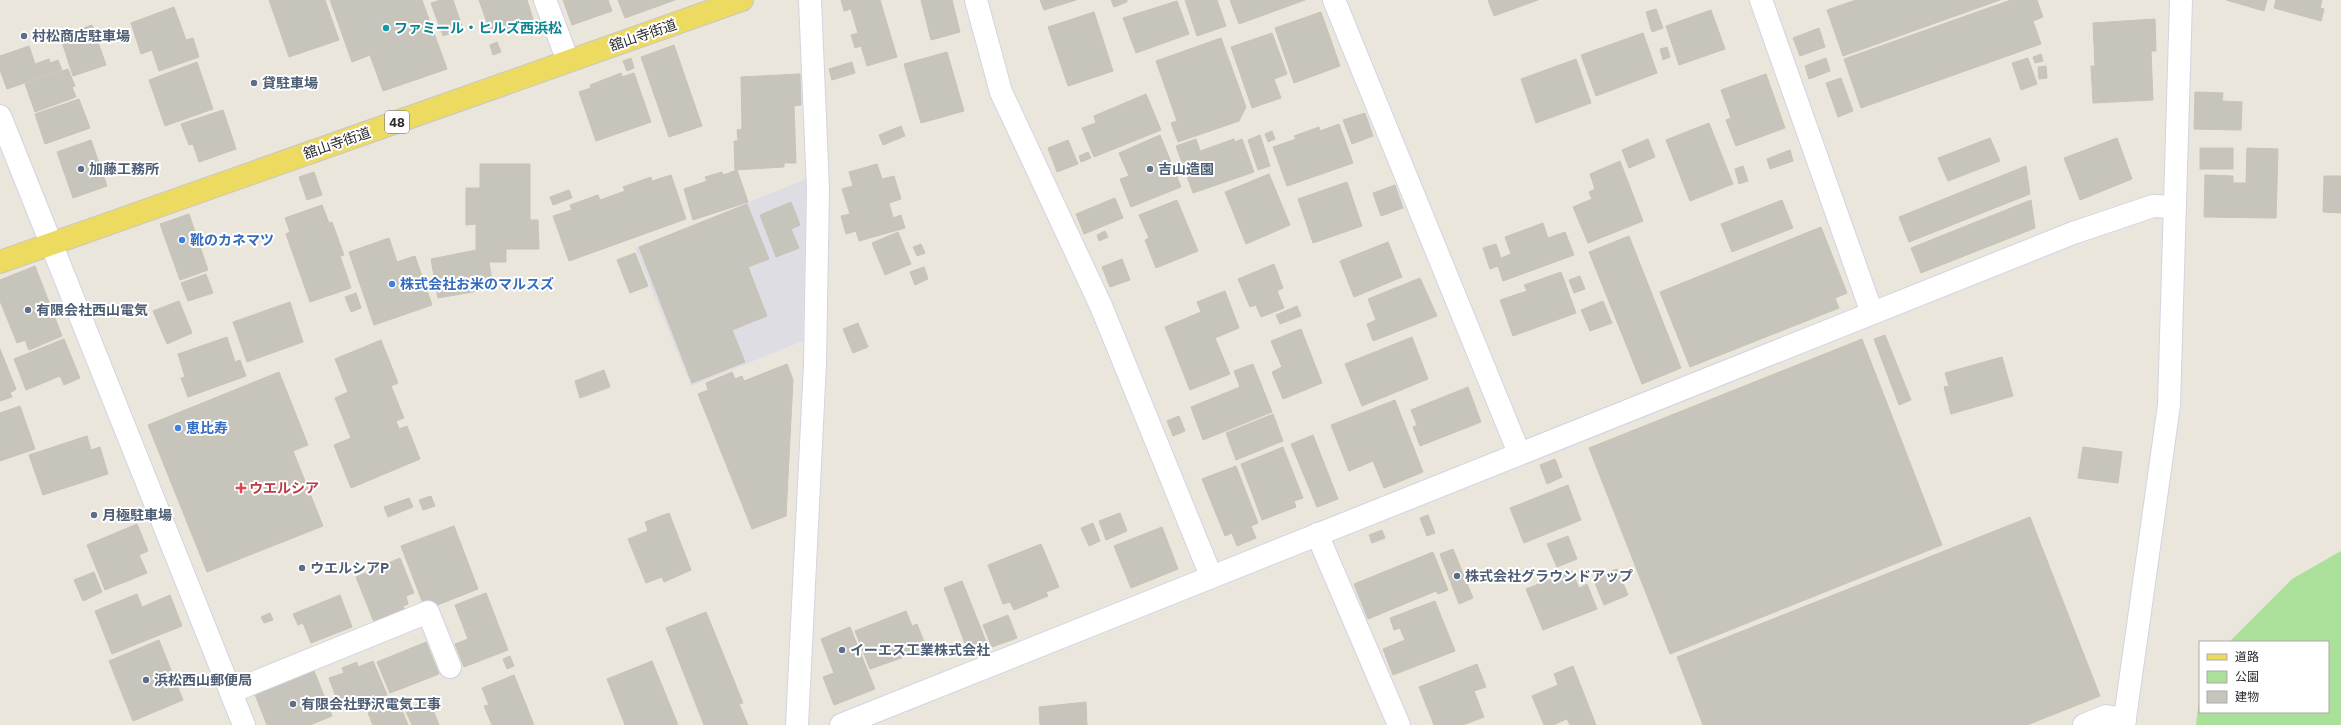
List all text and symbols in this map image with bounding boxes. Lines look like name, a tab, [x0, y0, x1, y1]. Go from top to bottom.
street label: 舘山寺街道	[607, 15, 679, 55]
place label: ファミール・ヒルズ西浜松	[394, 19, 562, 37]
marker: ファミール・ヒルズ西浜松	[381, 23, 391, 33]
place label: 村松商店駐車場	[32, 27, 130, 45]
marker: 村松商店駐車場	[19, 31, 29, 41]
place label: 貸駐車場	[262, 74, 318, 92]
marker: 貸駐車場	[249, 78, 259, 88]
road number: 48	[385, 111, 409, 133]
street label: 舘山寺街道	[301, 123, 373, 163]
place label: 加藤工務所	[89, 160, 159, 178]
place label: 吉山造園	[1158, 160, 1214, 178]
marker: 加藤工務所	[76, 164, 86, 174]
marker: 吉山造園	[1145, 164, 1155, 174]
place label: 靴のカネマツ	[190, 231, 274, 249]
marker: 靴のカネマツ	[177, 235, 187, 245]
place label: 株式会社お米のマルスズ	[400, 275, 554, 293]
marker: 株式会社お米のマルスズ	[387, 279, 397, 289]
place label: 有限会社西山電気	[36, 301, 148, 319]
marker: 有限会社西山電気	[23, 305, 33, 315]
place label: 恵比寿	[186, 419, 228, 437]
marker: 恵比寿	[173, 423, 183, 433]
place label: ウエルシア	[249, 479, 319, 497]
marker: ウエルシア	[236, 483, 246, 493]
place label: 月極駐車場	[102, 506, 172, 524]
marker: 月極駐車場	[89, 510, 99, 520]
place label: ウエルシアP	[310, 559, 389, 577]
marker: ウエルシアP	[297, 563, 307, 573]
place label: 株式会社グラウンドアップ	[1465, 567, 1633, 585]
marker: 株式会社グラウンドアップ	[1452, 571, 1462, 581]
place label: イーエス工業株式会社	[850, 641, 990, 659]
legend	[2199, 641, 2329, 713]
marker: イーエス工業株式会社	[837, 645, 847, 655]
text: 道路	[2235, 649, 2259, 664]
text: 公園	[2235, 669, 2259, 684]
place label: 浜松西山郵便局	[154, 671, 252, 689]
marker: 浜松西山郵便局	[141, 675, 151, 685]
text: 建物	[2235, 689, 2259, 704]
place label: 有限会社野沢電気工事	[301, 695, 441, 713]
marker: 有限会社野沢電気工事	[288, 699, 298, 709]

